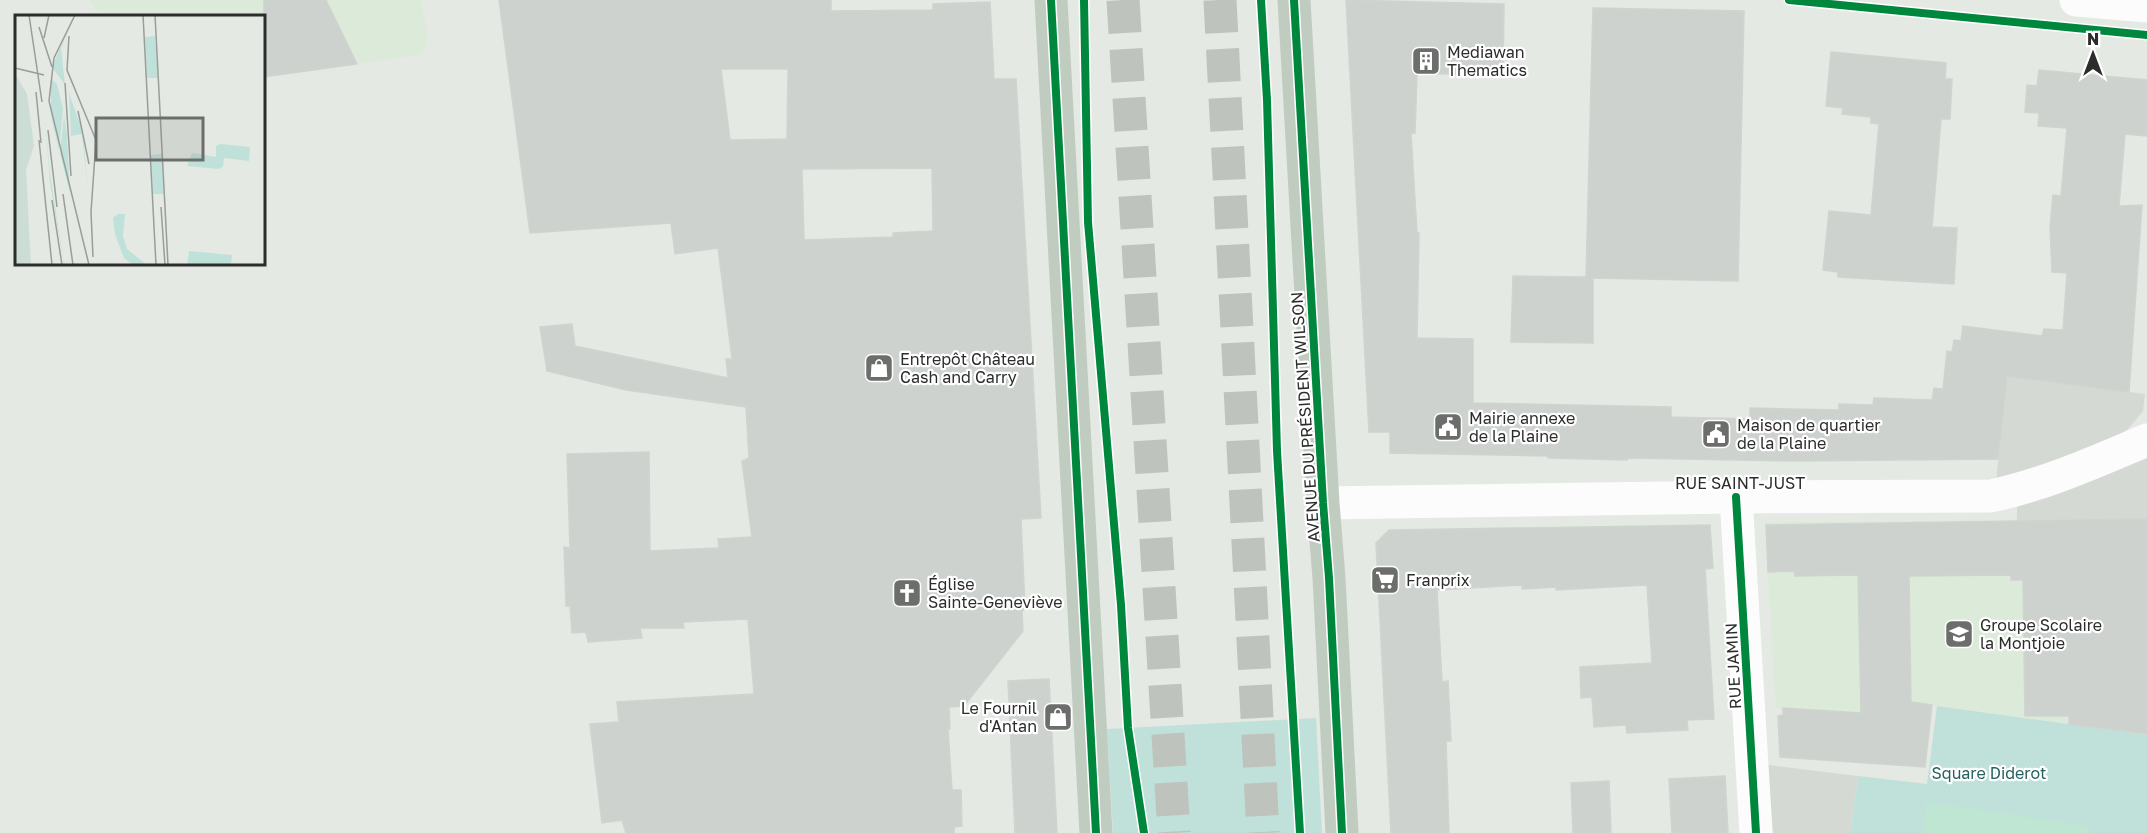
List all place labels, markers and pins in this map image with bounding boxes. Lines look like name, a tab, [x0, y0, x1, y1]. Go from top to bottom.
place label: Mediawan Thematics	[1447, 42, 1527, 80]
building icon: Mediawan Thematics	[1410, 45, 1442, 77]
place label: Entrepôt Château Cash and Carry	[900, 349, 1035, 387]
shop icon: Entrepôt Château Cash and Carry	[863, 352, 895, 384]
place label: Mairie annexe de la Plaine	[1469, 408, 1575, 446]
public building icon: Mairie annexe de la Plaine	[1432, 411, 1464, 443]
place label: Maison de quartier de la Plaine	[1737, 415, 1880, 453]
public building icon: Maison de quartier de la Plaine	[1700, 418, 1732, 450]
supermarket icon: Franprix	[1369, 564, 1401, 596]
place label: Franprix	[1406, 570, 1470, 590]
place label: Église Sainte-Geneviève	[928, 574, 1063, 612]
church icon: Église Sainte-Geneviève	[891, 577, 923, 609]
place label: Groupe Scolaire la Montjoie	[1980, 615, 2102, 653]
school or university icon: Groupe Scolaire la Montjoie	[1943, 618, 1975, 650]
place label: Le Fournil d'Antan	[961, 698, 1037, 736]
shop icon: Le Fournil d'Antan	[1042, 701, 1074, 733]

